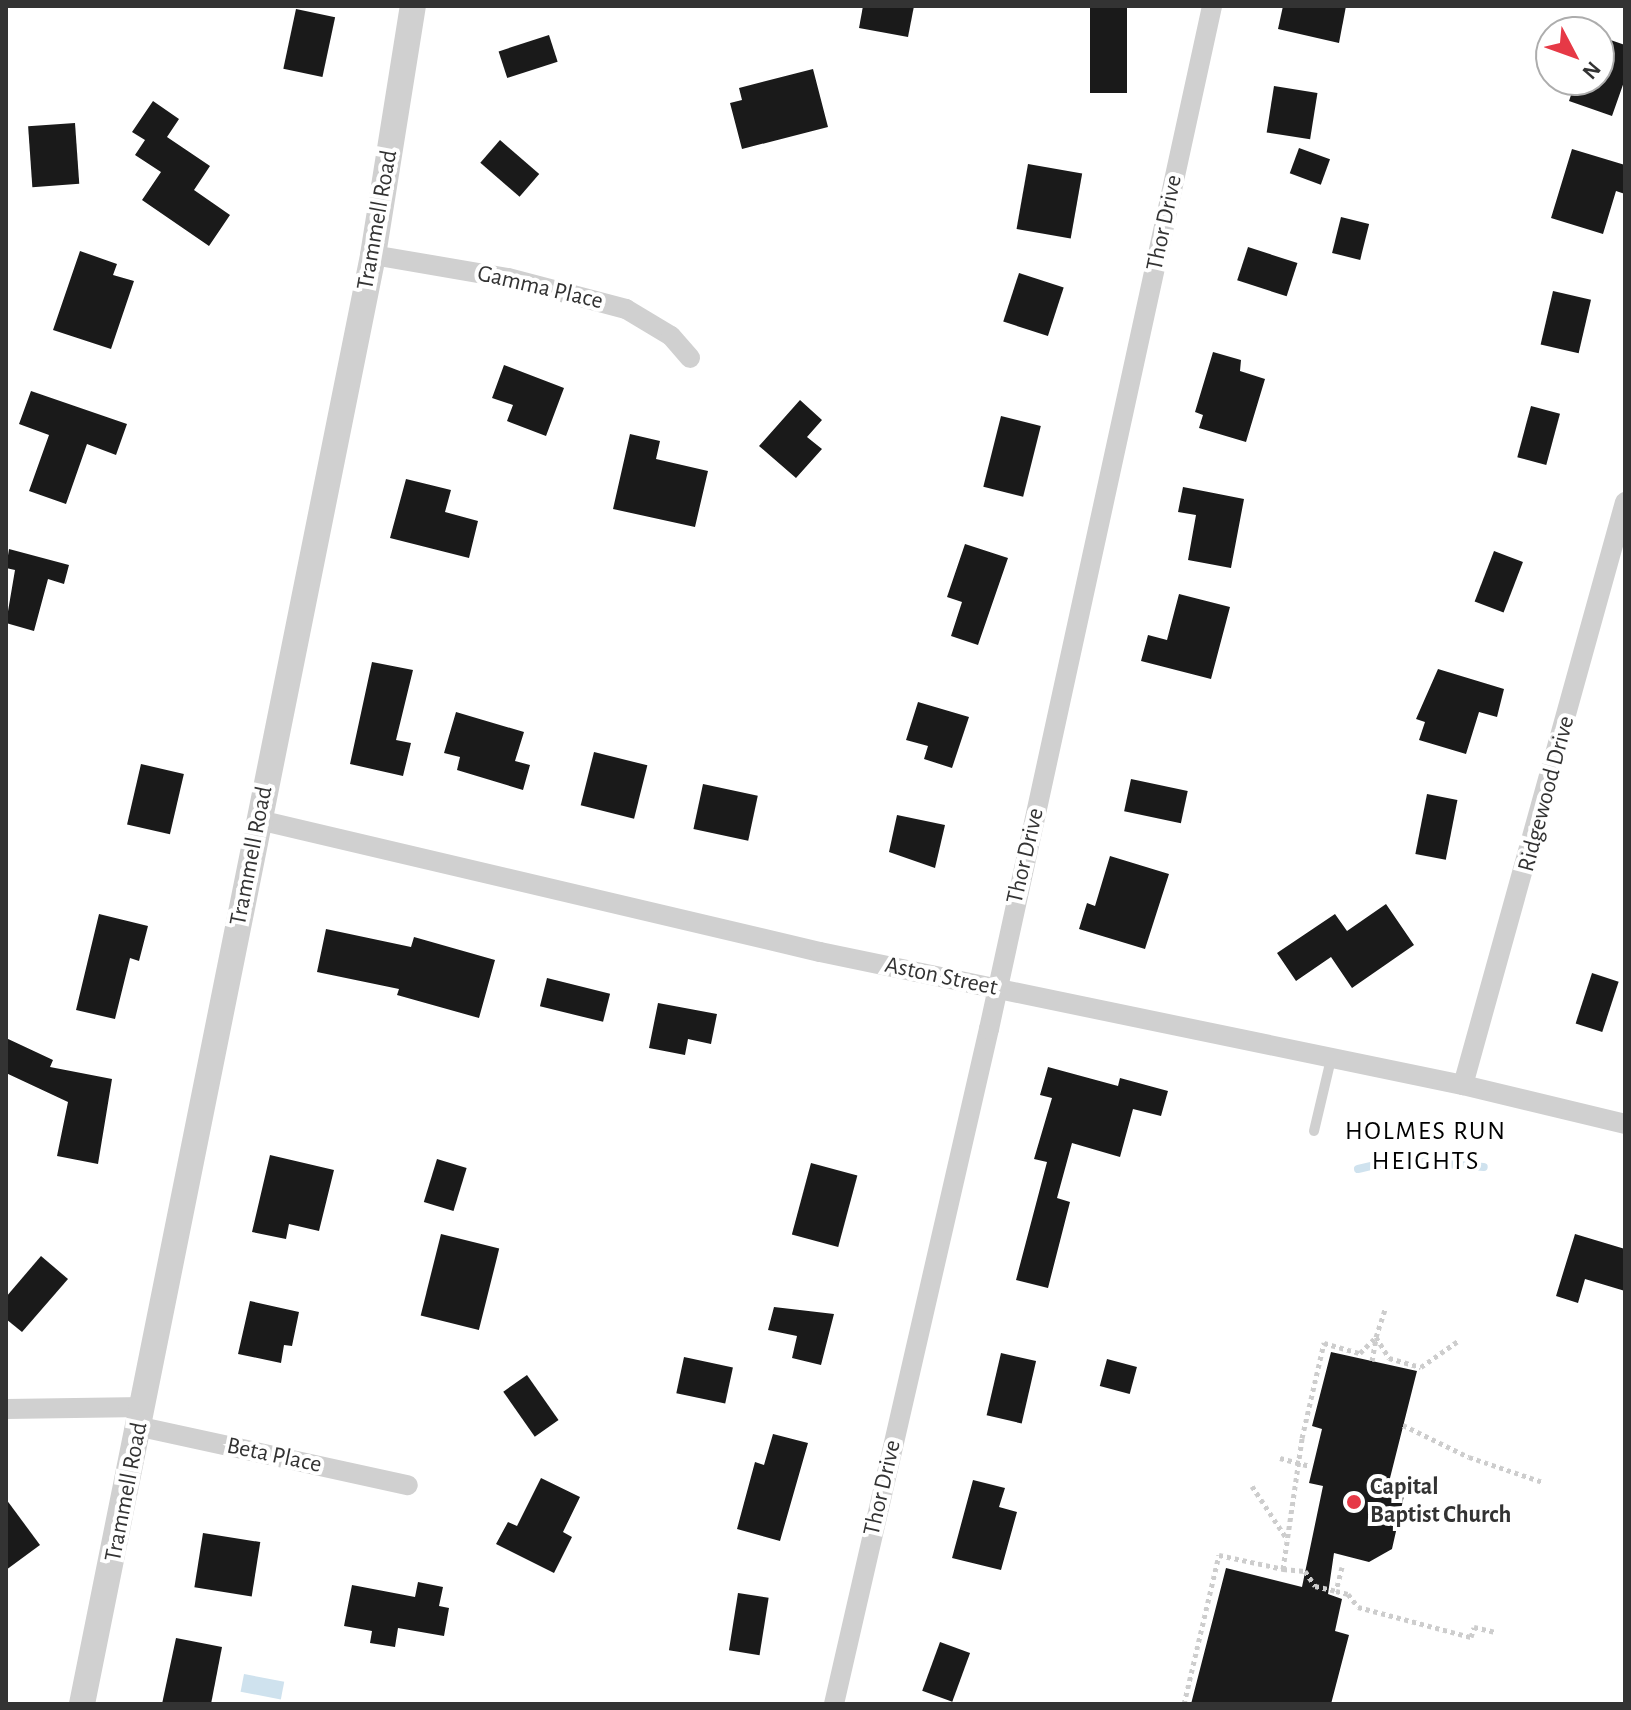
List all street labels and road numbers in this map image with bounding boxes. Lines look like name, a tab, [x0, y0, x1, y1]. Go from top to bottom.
street label: Trammell Road	[352, 148, 404, 292]
street label: Thor Drive	[1141, 172, 1189, 274]
street label: Gamma Place	[474, 260, 606, 316]
street label: Ridgewood Drive	[1512, 713, 1582, 875]
street label: Trammell Road	[224, 784, 280, 928]
street label: Thor Drive	[1001, 805, 1051, 907]
street label: Aston Street	[882, 951, 1000, 1003]
street label: Trammell Road	[99, 1420, 155, 1564]
street label: Beta Place	[224, 1432, 324, 1480]
street label: Thor Drive	[858, 1437, 908, 1539]

